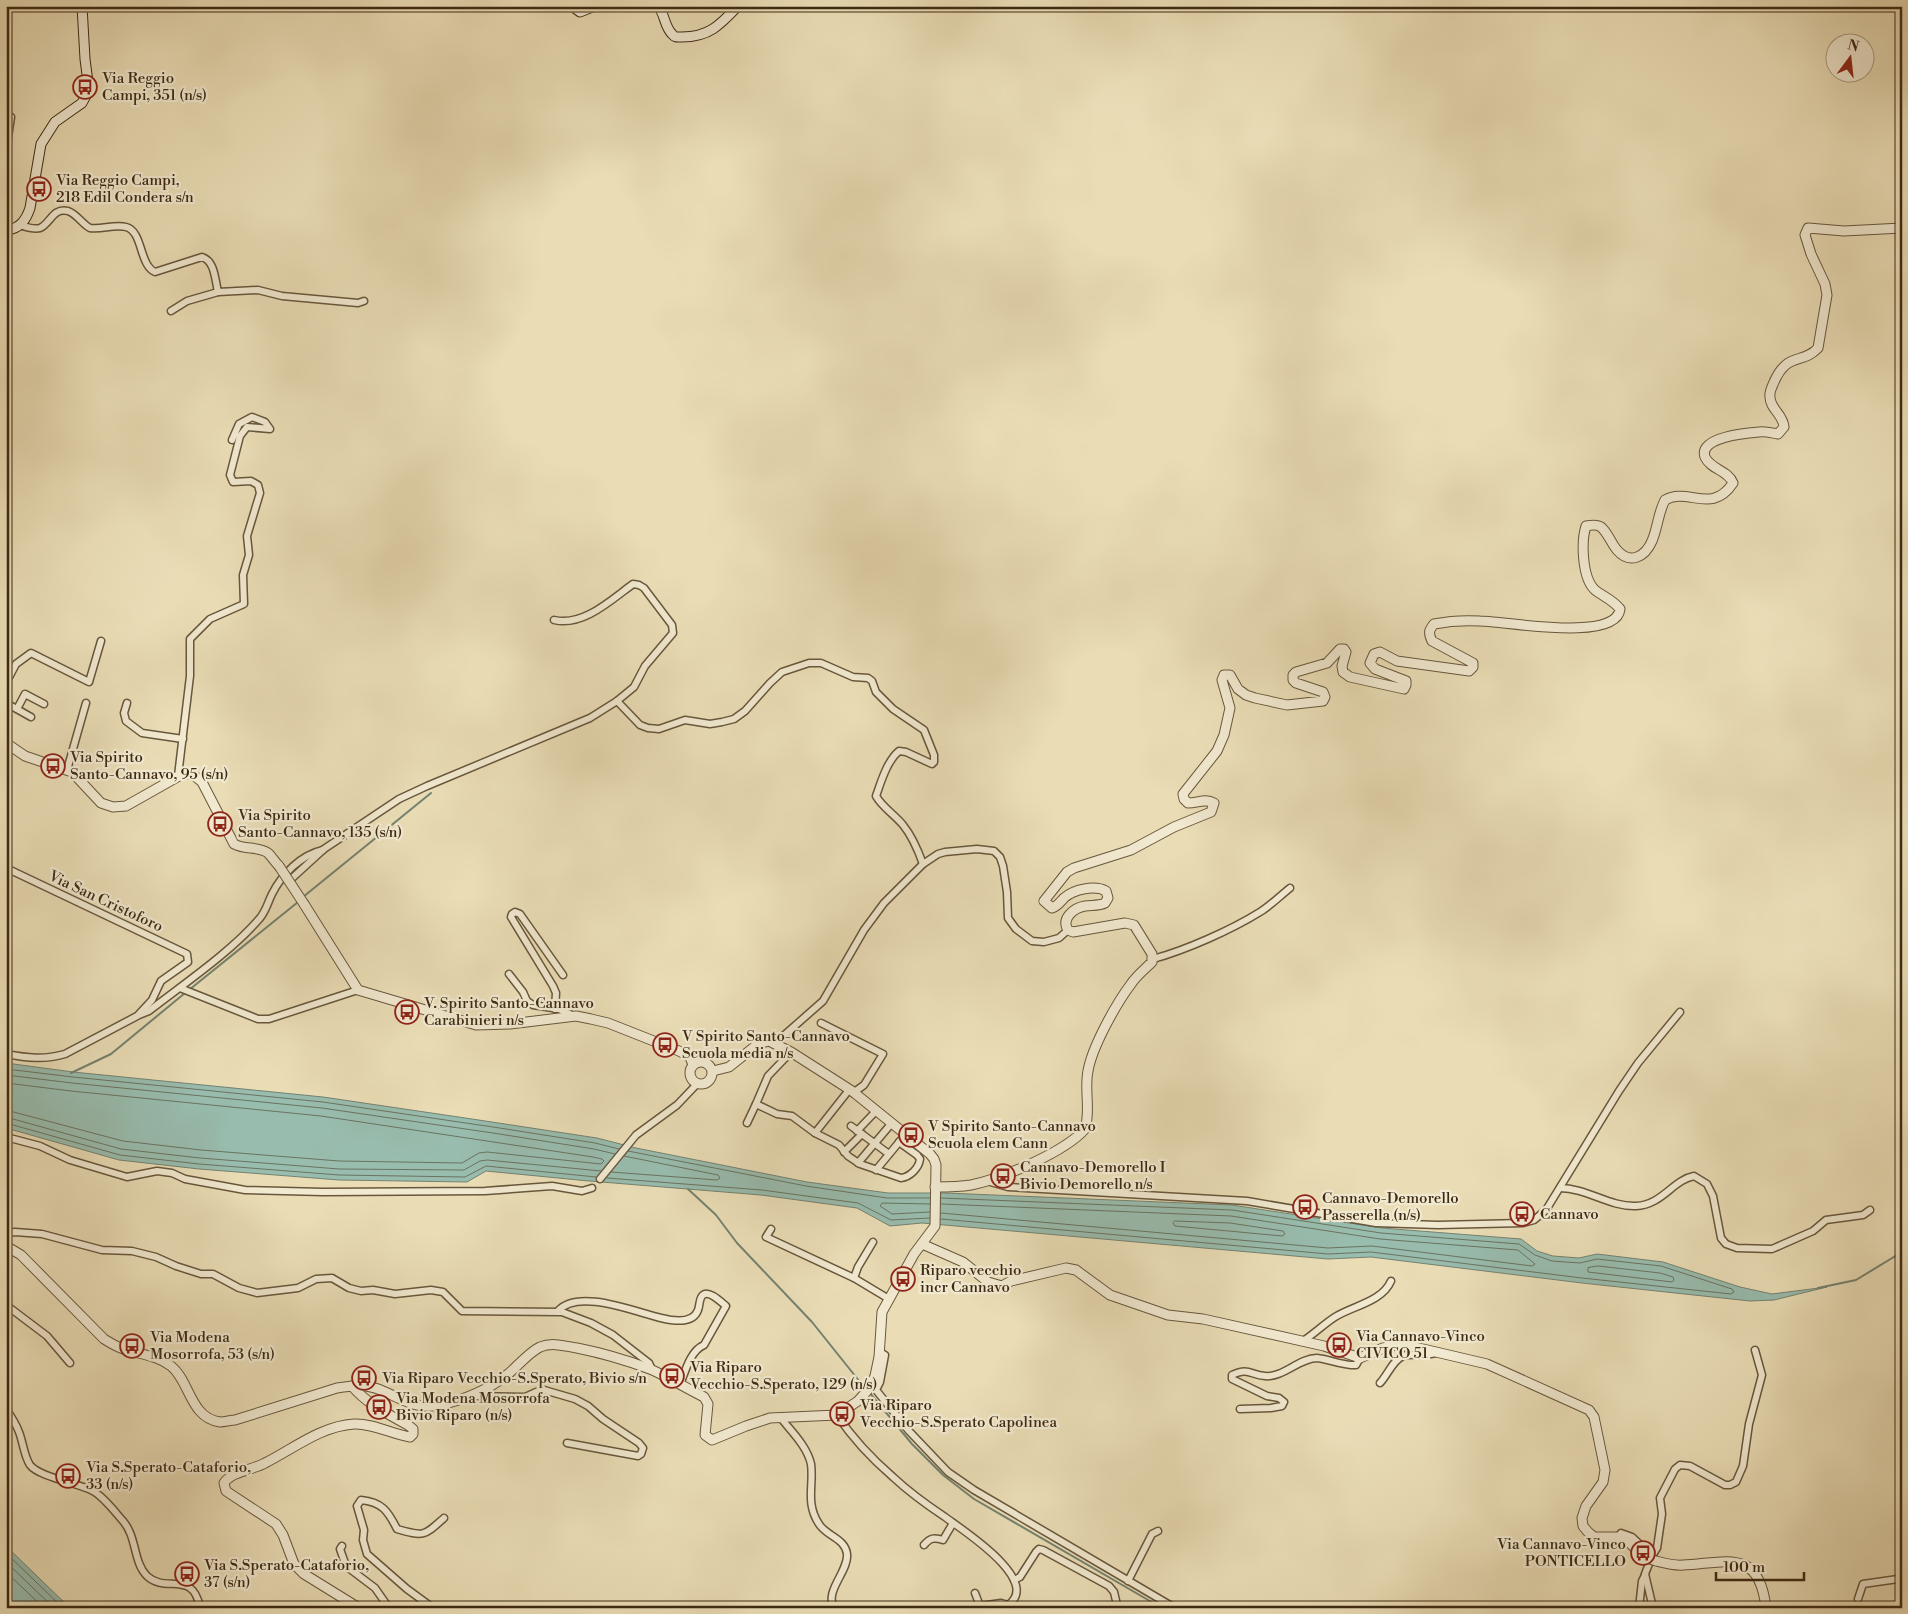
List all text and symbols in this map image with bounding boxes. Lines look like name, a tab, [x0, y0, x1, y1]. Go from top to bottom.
north arrow	[1826, 32, 1876, 82]
text: N	[1845, 36, 1861, 57]
place label: Via Reggio Campi, 351 (n/s)	[101, 69, 207, 105]
bus stop icon: Via Reggio Campi, 351 (n/s)	[72, 74, 98, 100]
place label: Via Reggio Campi, 218 Edil Condera s/n	[55, 171, 194, 207]
bus stop icon: Via Reggio Campi, 218 Edil Condera s/n	[26, 176, 52, 202]
place label: Via Spirito Santo-Cannavo, 95 (s/n)	[69, 748, 228, 784]
bus stop icon: Via Spirito Santo-Cannavo, 95 (s/n)	[40, 753, 66, 779]
place label: Via Spirito Santo-Cannavo, 135 (s/n)	[237, 806, 402, 842]
bus stop icon: Via Spirito Santo-Cannavo, 135 (s/n)	[207, 811, 233, 837]
street label: Via San Cristoforo	[45, 866, 166, 936]
place label: V. Spirito Santo-Cannavo Carabinieri n/s	[423, 994, 594, 1030]
bus stop icon: V. Spirito Santo-Cannavo Carabinieri n/s	[394, 999, 420, 1025]
place label: V Spirito Santo-Cannavo Scuola media n/s	[681, 1027, 850, 1063]
bus stop icon: V Spirito Santo-Cannavo Scuola media n/s	[652, 1032, 678, 1058]
place label: V Spirito Santo-Cannavo Scuola elem Cann	[927, 1117, 1096, 1153]
bus stop icon: V Spirito Santo-Cannavo Scuola elem Cann	[898, 1122, 924, 1148]
place label: Cannavo-Demorello I Bivio Demorello n/s	[1019, 1158, 1166, 1194]
bus stop icon: Cannavo-Demorello I Bivio Demorello n/s	[990, 1163, 1016, 1189]
place label: Cannavo-Demorello Passerella (n/s)	[1322, 1189, 1459, 1225]
bus stop icon: Cannavo-Demorello Passerella (n/s)	[1292, 1194, 1318, 1220]
bus stop icon: Cannavo	[1509, 1201, 1535, 1227]
place label: Cannavo	[1540, 1205, 1599, 1224]
place label: Riparo vecchio incr Cannavo	[920, 1261, 1022, 1297]
bus stop icon: Riparo vecchio incr Cannavo	[890, 1266, 916, 1292]
place label: Via Cannavo-Vinco CIVICO 51	[1355, 1327, 1485, 1363]
place label: Via Modena Mosorrofa, 53 (s/n)	[149, 1328, 275, 1364]
bus stop icon: Via Cannavo-Vinco CIVICO 51	[1326, 1332, 1352, 1358]
bus stop icon: Via Modena Mosorrofa, 53 (s/n)	[119, 1333, 145, 1359]
place label: Via Riparo Vecchio-S.Sperato, 129 (n/s)	[689, 1358, 877, 1394]
bus stop icon: Via Riparo Vecchio-S.Sperato, 129 (n/s)	[659, 1363, 685, 1389]
bus stop icon: Via Riparo Vecchio-S.Sperato, Bivio s/n	[351, 1365, 377, 1391]
place label: Via Riparo Vecchio-S.Sperato, Bivio s/n	[381, 1369, 647, 1388]
place label: Via Modena Mosorrofa Bivio Riparo (n/s)	[395, 1389, 550, 1425]
bus stop icon: Via Modena Mosorrofa Bivio Riparo (n/s)	[366, 1394, 392, 1420]
place label: Via Riparo Vecchio-S.Sperato Capolinea	[859, 1396, 1057, 1432]
bus stop icon: Via Riparo Vecchio-S.Sperato Capolinea	[829, 1401, 855, 1427]
place label: Via S.Sperato-Cataforio, 33 (n/s)	[85, 1458, 251, 1494]
bus stop icon: Via S.Sperato-Cataforio, 33 (n/s)	[55, 1463, 81, 1489]
place label: Via Cannavo-Vinco PONTICELLO	[1496, 1535, 1626, 1571]
bus stop icon: Via Cannavo-Vinco PONTICELLO	[1630, 1540, 1656, 1566]
scale bar	[1716, 1549, 1803, 1581]
place label: Via S.Sperato-Cataforio, 37 (s/n)	[203, 1556, 369, 1592]
text: 100 m	[1723, 1558, 1765, 1577]
bus stop icon: Via S.Sperato-Cataforio, 37 (s/n)	[174, 1561, 200, 1587]

